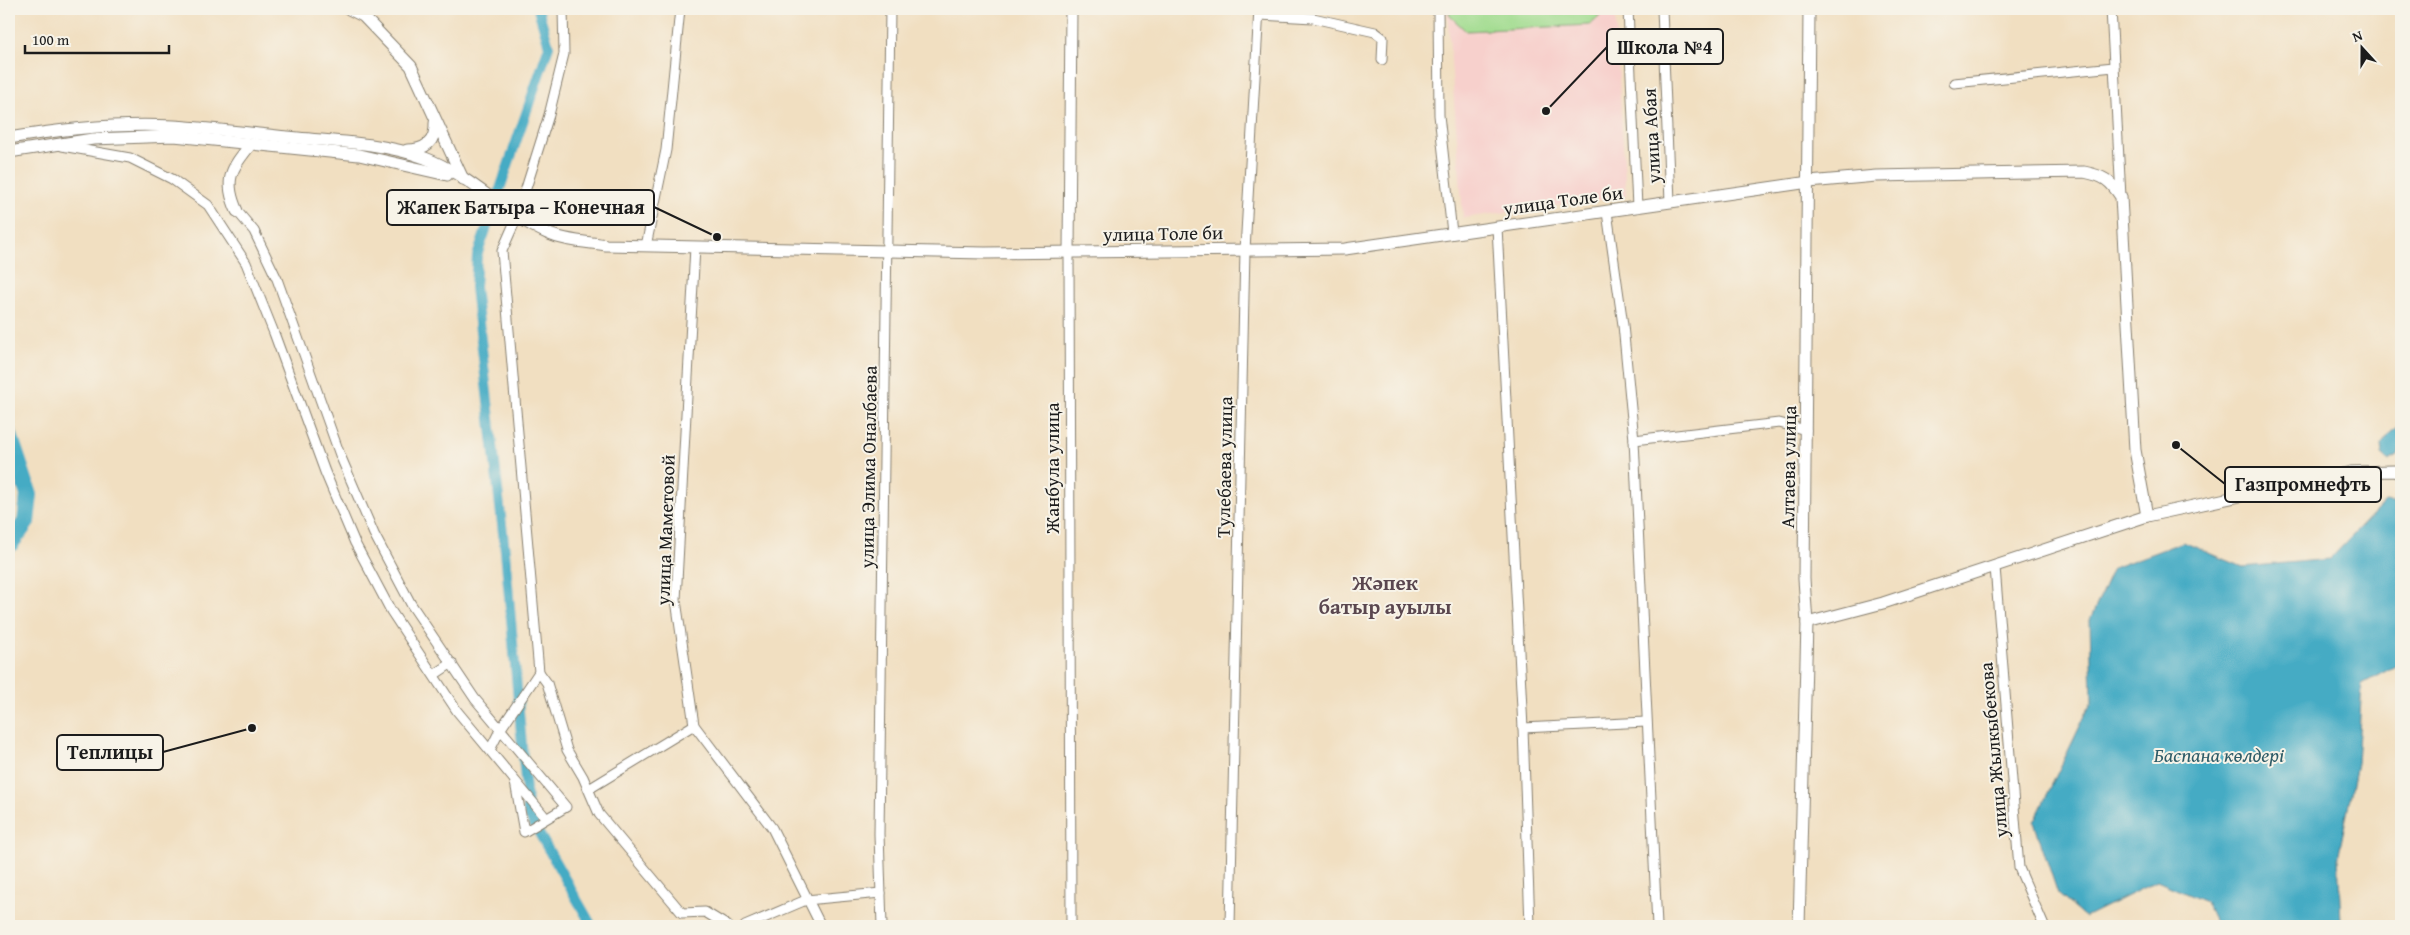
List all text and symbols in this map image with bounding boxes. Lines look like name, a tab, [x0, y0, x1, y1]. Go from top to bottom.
scale bar	[25, 22, 169, 54]
north arrow	[2338, 22, 2388, 72]
text: N	[2349, 25, 2366, 47]
text: 100 m	[32, 29, 70, 50]
callout: Школа №4	[1607, 29, 1723, 64]
text: Школа №4	[1617, 32, 1713, 61]
street label: улица Абая	[1635, 87, 1668, 185]
street label: улица Толе би	[1500, 178, 1625, 222]
callout: Жапек Батыра – Конечная	[387, 190, 654, 225]
text: Жапек Батыра – Конечная	[396, 192, 645, 221]
street label: улица Толе би	[1102, 218, 1223, 248]
street label: улица Элима Оналбаева	[852, 365, 884, 570]
street label: Тулебаева улица	[1209, 396, 1239, 538]
street label: Жанбула улица	[1038, 402, 1066, 535]
street label: Алтаева улица	[1773, 405, 1803, 529]
street label: улица Маметовой	[648, 454, 682, 607]
callout: Газпромнефть	[2225, 467, 2381, 502]
text: Газпромнефть	[2235, 469, 2371, 498]
district label: Жәпек батыр ауылы	[1319, 567, 1451, 622]
street label: улица Жылкыбекова	[1971, 661, 2015, 840]
callout: Теплицы	[57, 735, 163, 770]
text: Теплицы	[67, 737, 153, 766]
water label: Баспана көлдері	[2154, 740, 2284, 769]

